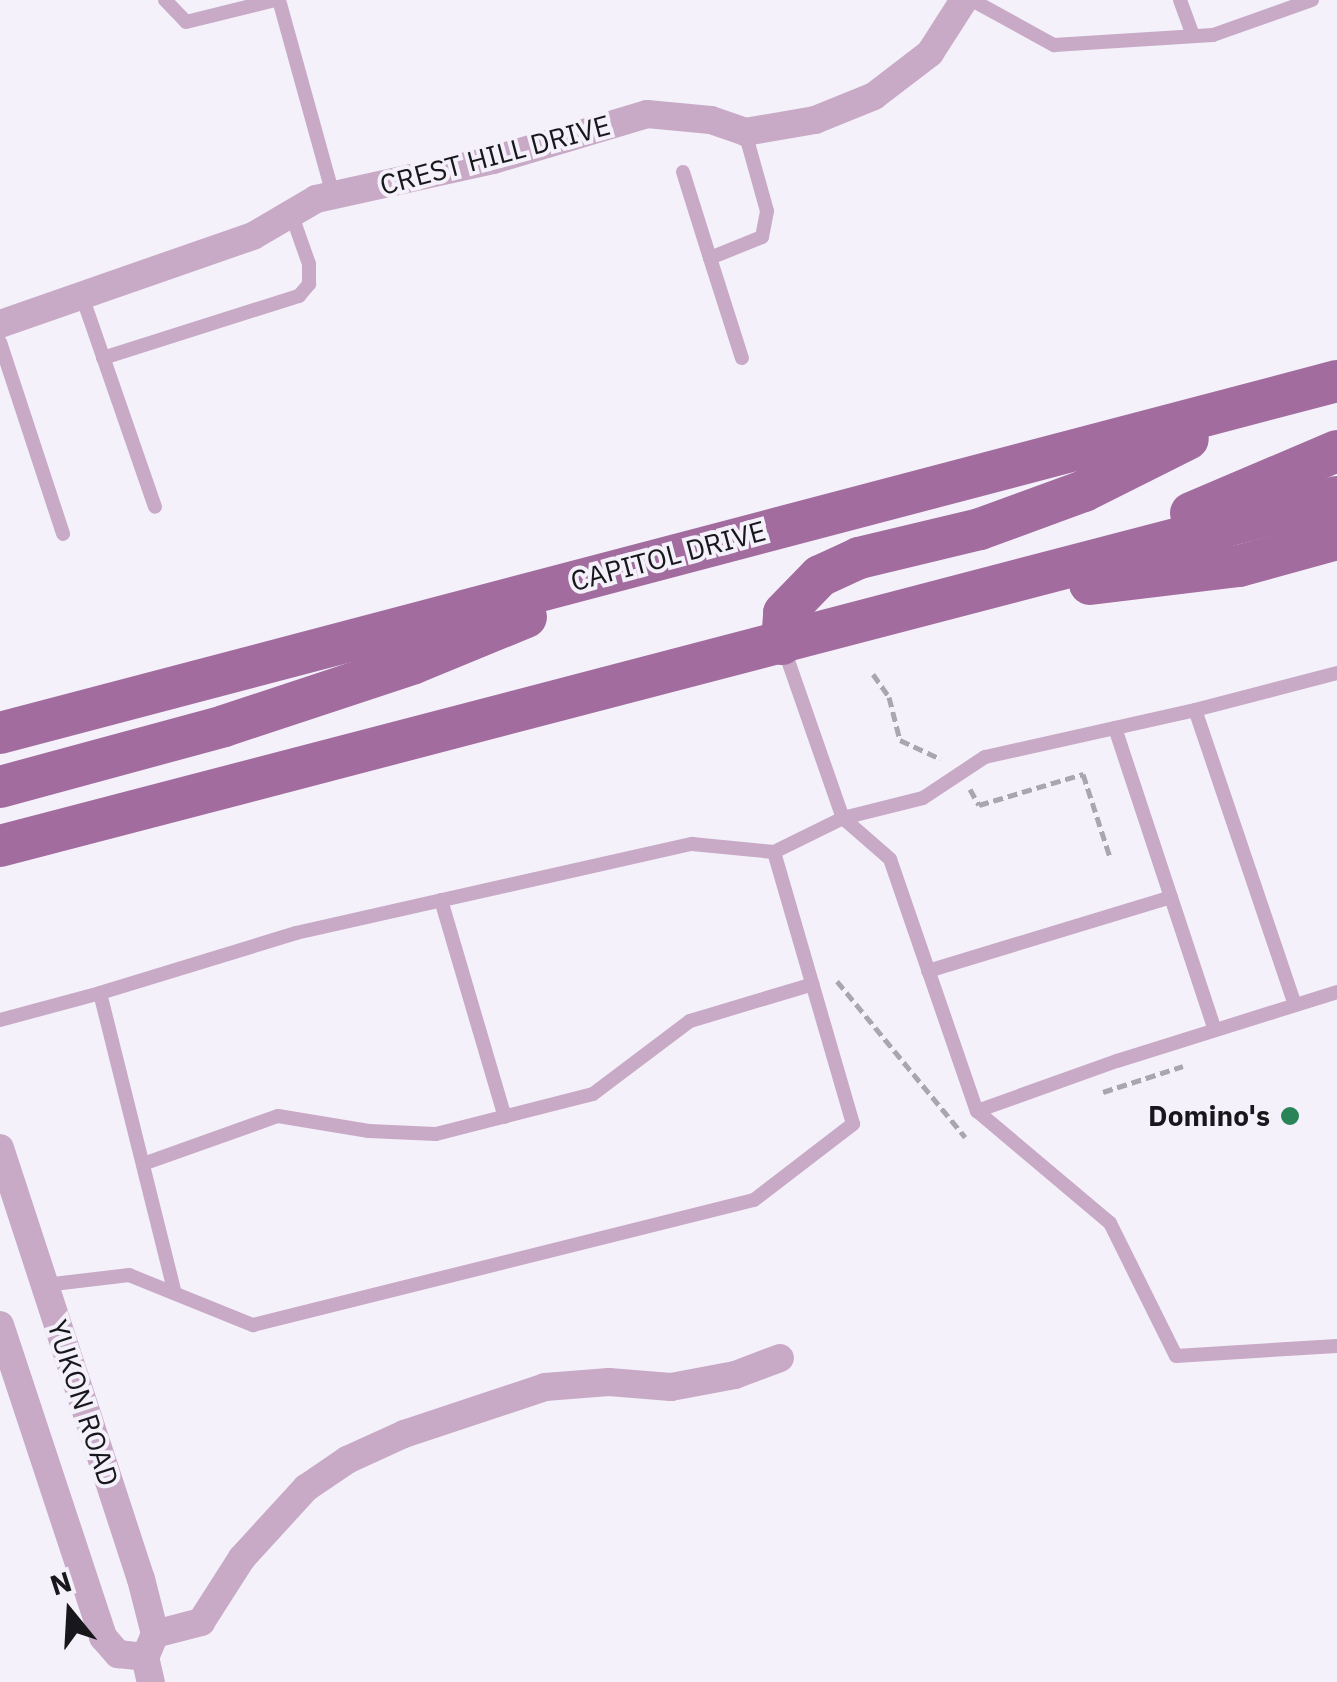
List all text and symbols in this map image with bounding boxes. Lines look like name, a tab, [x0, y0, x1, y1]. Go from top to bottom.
street label: CREST HILL DRIVE	[376, 108, 614, 202]
street label: CAPITOL DRIVE	[567, 514, 769, 598]
place label: Domino's	[1148, 1099, 1270, 1133]
marker: Domino's	[1279, 1105, 1301, 1127]
street label: YUKON ROAD	[40, 1316, 126, 1490]
north arrow	[20, 1562, 120, 1662]
text: N	[45, 1562, 76, 1604]

